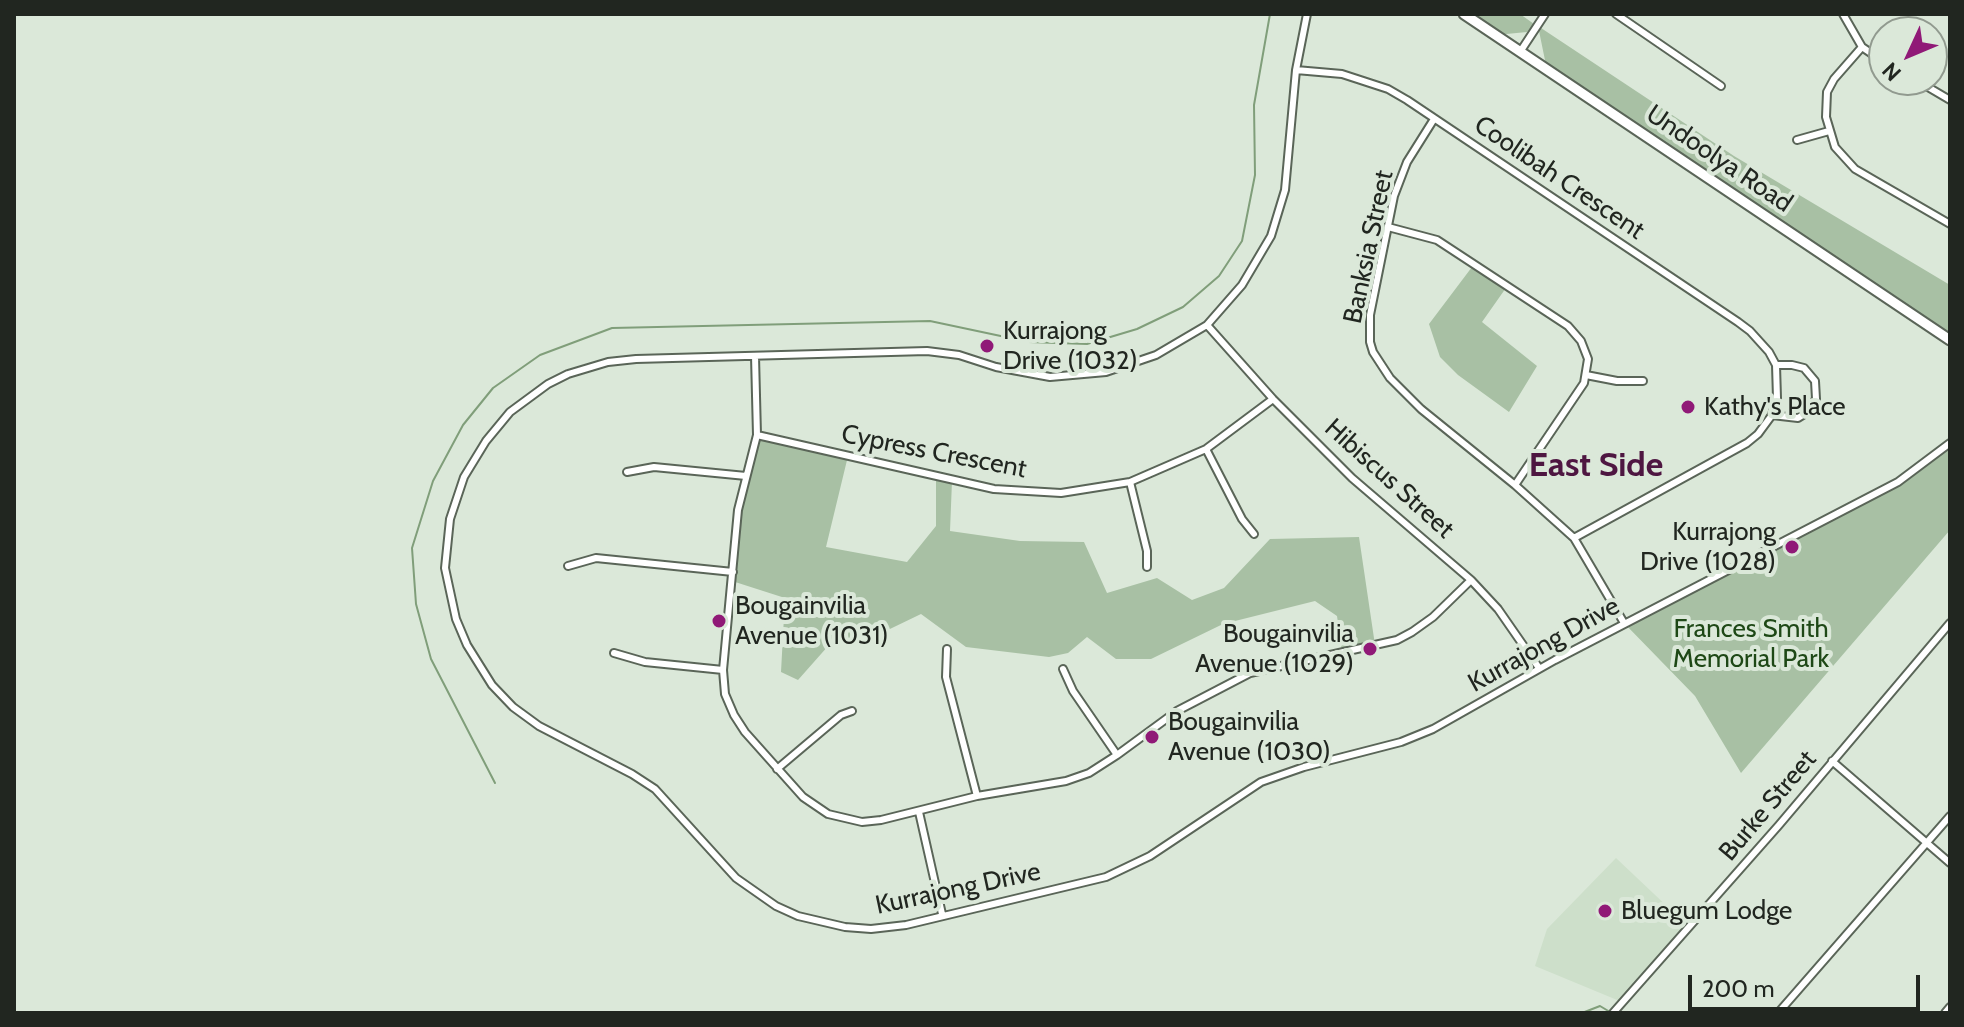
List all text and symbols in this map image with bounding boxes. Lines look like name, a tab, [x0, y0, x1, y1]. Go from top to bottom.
north arrow	[1868, 16, 1948, 96]
text: N	[1877, 57, 1907, 87]
street label: Undoolya Road	[1640, 99, 1798, 219]
street label: Coolibah Crescent	[1468, 110, 1650, 246]
street label: Banksia Street	[1338, 168, 1400, 326]
place label: Kurrajong Drive (1032)	[1003, 315, 1138, 376]
marker: Kurrajong Drive (1032)	[978, 337, 996, 355]
place label: Kathy's Place	[1704, 391, 1846, 423]
marker: Kathy's Place	[1679, 398, 1697, 416]
street label: Hibiscus Street	[1318, 413, 1460, 545]
street label: Cypress Crescent	[839, 419, 1029, 485]
district label: East Side	[1529, 446, 1663, 486]
place label: Kurrajong Drive (1028)	[1640, 516, 1776, 578]
marker: Kurrajong Drive (1028)	[1783, 538, 1801, 556]
place label: Bougainvilia Avenue (1031)	[735, 590, 888, 652]
street label: Kurrajong Drive	[1463, 591, 1625, 699]
marker: Bougainvilia Avenue (1031)	[710, 612, 728, 630]
park label: Frances Smith Memorial Park	[1673, 613, 1829, 674]
place label: Bougainvilia Avenue (1029)	[1195, 618, 1354, 680]
marker: Bougainvilia Avenue (1029)	[1361, 640, 1379, 658]
place label: Bougainvilia Avenue (1030)	[1168, 706, 1331, 768]
marker: Bougainvilia Avenue (1030)	[1143, 728, 1161, 746]
street label: Burke Street	[1713, 745, 1823, 867]
street label: Kurrajong Drive	[873, 856, 1043, 922]
place label: Bluegum Lodge	[1621, 895, 1792, 927]
marker: Bluegum Lodge	[1596, 902, 1614, 920]
scale bar	[1692, 959, 1924, 1009]
text: 200 m	[1702, 974, 1775, 1003]

